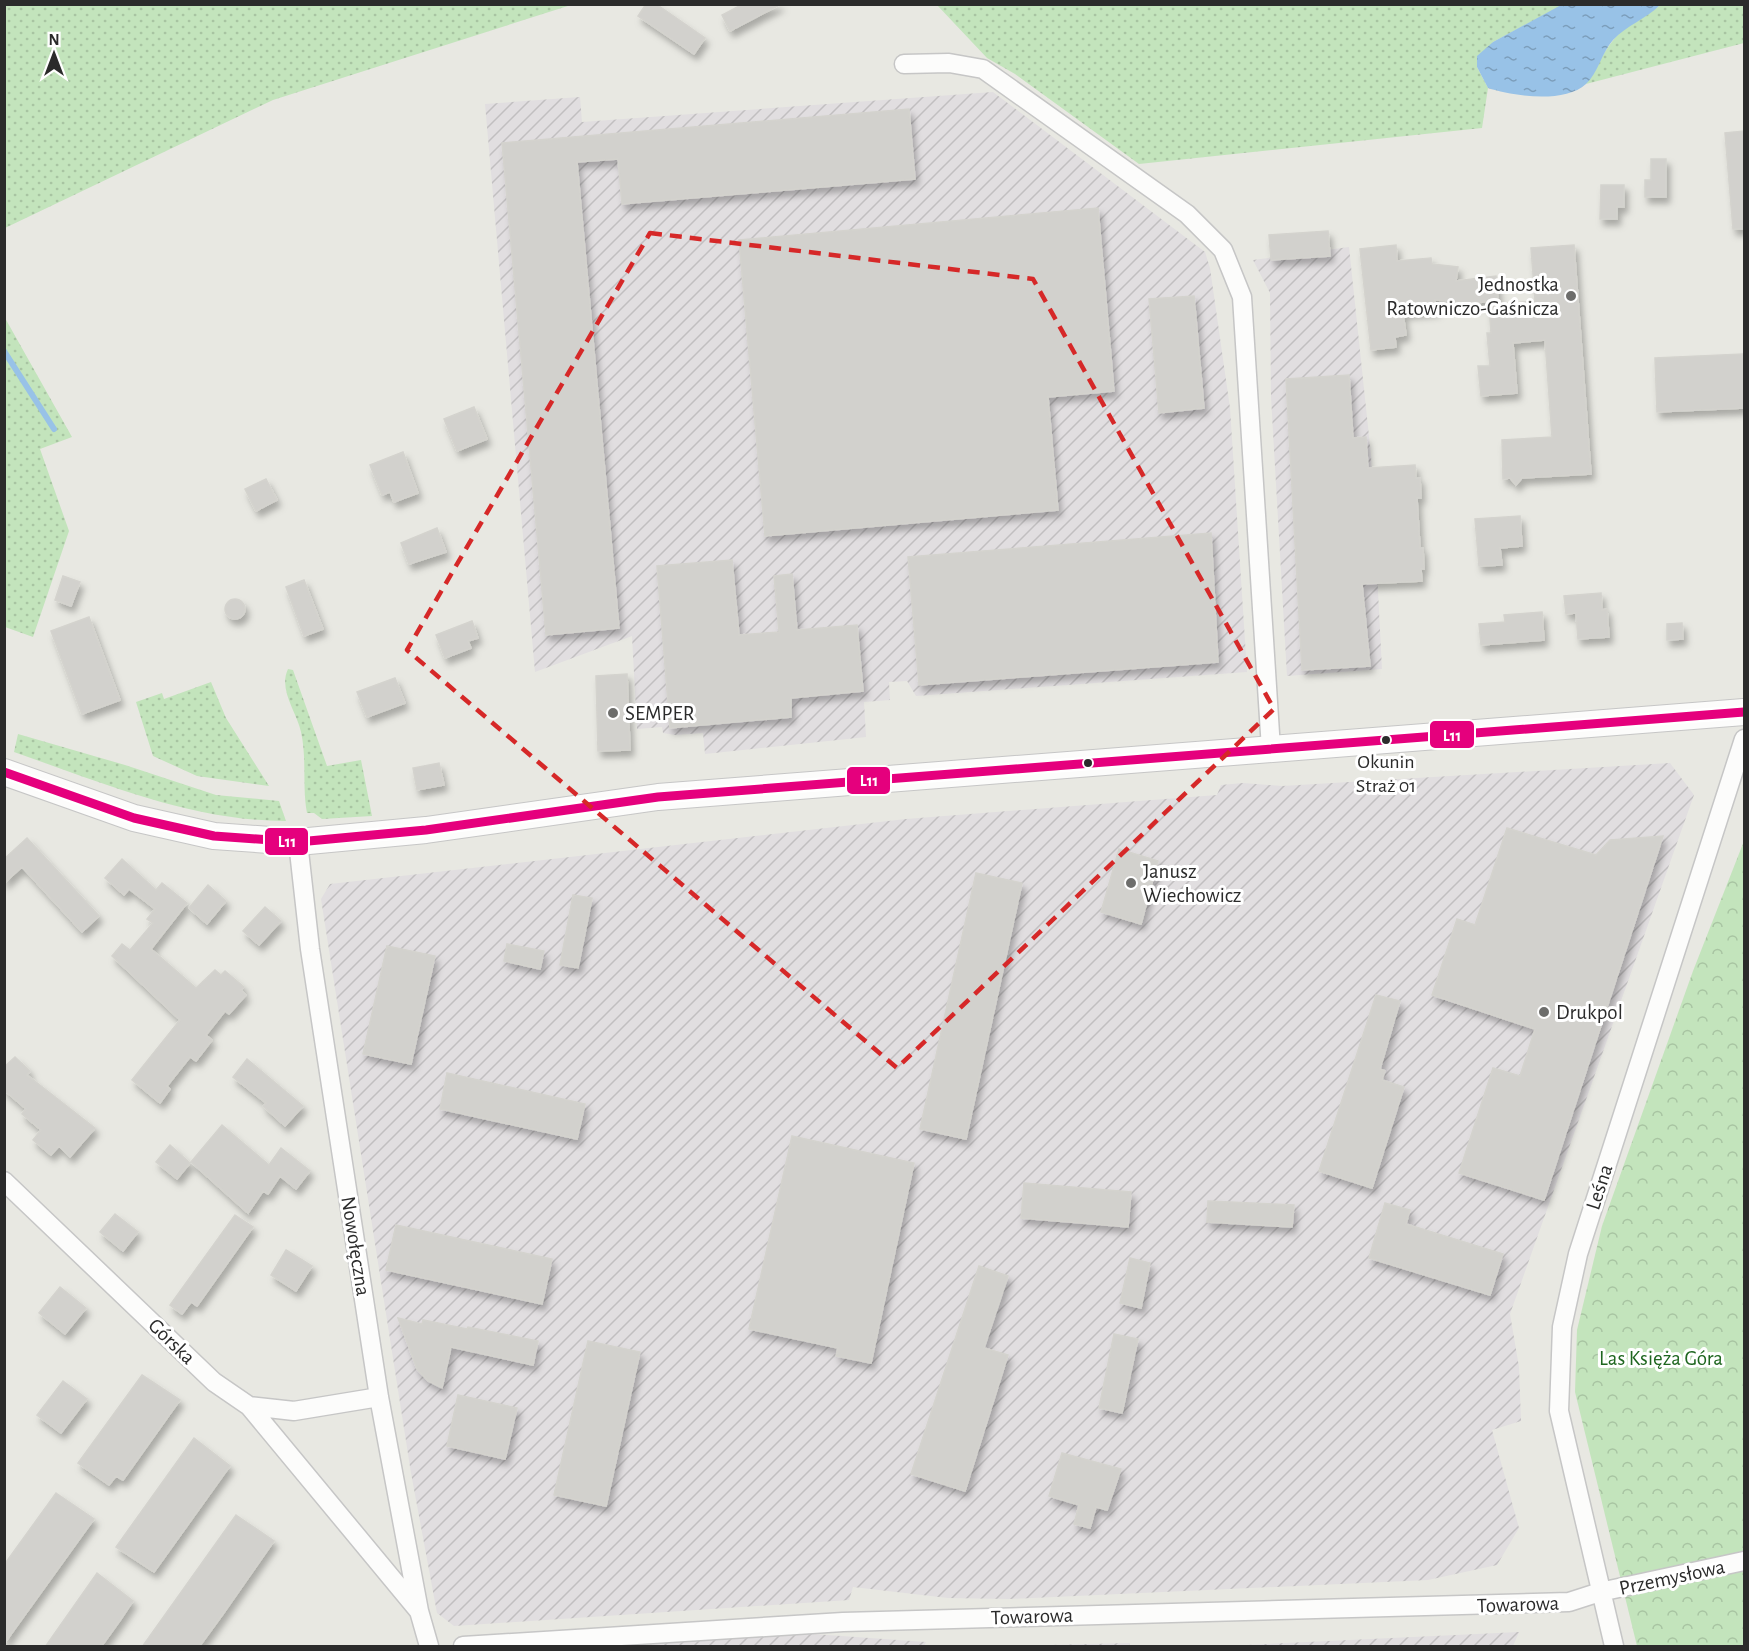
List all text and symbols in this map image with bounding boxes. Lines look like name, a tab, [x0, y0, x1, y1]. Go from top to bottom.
north arrow	[24, 24, 84, 84]
text: N	[48, 32, 60, 48]
place label: Jednostka Ratowniczo-Gaśnicza	[1386, 274, 1559, 319]
marker: Jednostka Ratowniczo-Gaśnicza	[1564, 289, 1578, 303]
place label: SEMPER	[625, 703, 694, 724]
marker: SEMPER	[606, 706, 620, 720]
line badge: L11	[1429, 720, 1475, 749]
text: L11	[1443, 728, 1461, 744]
marker: Okunin Straż 01	[1380, 734, 1392, 746]
place label: Okunin Straż 01	[1356, 752, 1416, 796]
unlabelled marker	[1082, 757, 1094, 769]
line badge: L11	[846, 766, 891, 795]
text: L11	[860, 773, 878, 789]
line badge: L11	[264, 827, 309, 856]
text: L11	[278, 834, 296, 850]
place label: Janusz Wiechowicz	[1143, 861, 1242, 906]
marker: Janusz Wiechowicz	[1124, 876, 1138, 890]
place label: Drukpol	[1556, 1002, 1623, 1023]
marker: Drukpol	[1537, 1005, 1551, 1019]
street label: Leśna	[1582, 1162, 1617, 1212]
street label: Nowołęczna	[337, 1195, 374, 1298]
street label: Górska	[144, 1314, 199, 1368]
park label: Las Księża Góra	[1599, 1348, 1723, 1369]
street label: Przemysłowa	[1617, 1556, 1727, 1599]
street label: Towarowa	[1476, 1593, 1560, 1616]
street label: Towarowa	[990, 1605, 1074, 1628]

